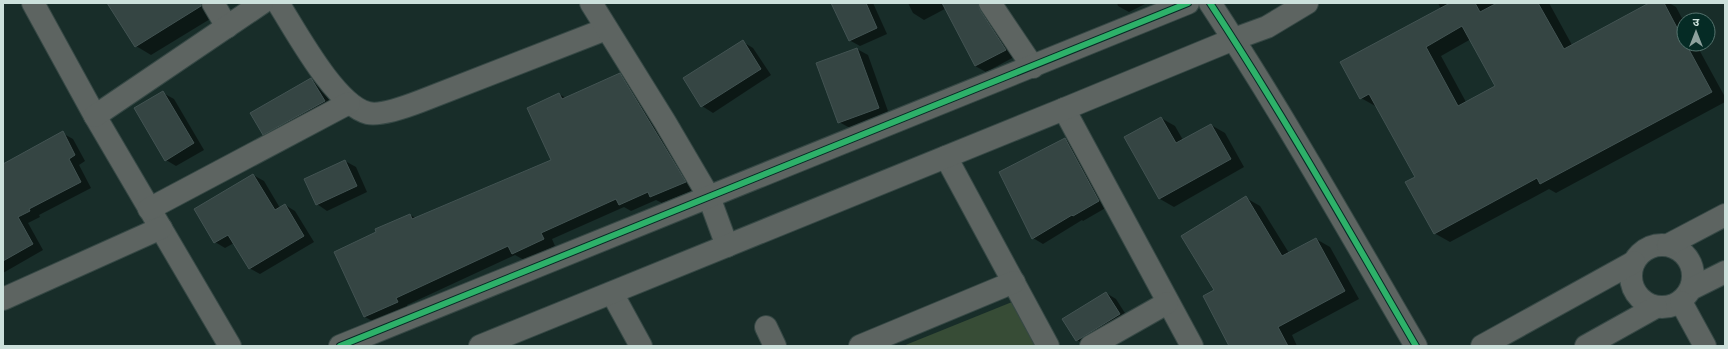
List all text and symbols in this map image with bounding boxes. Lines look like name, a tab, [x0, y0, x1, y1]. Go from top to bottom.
north arrow	[1676, 12, 1716, 52]
text: उ	[1693, 16, 1700, 29]

